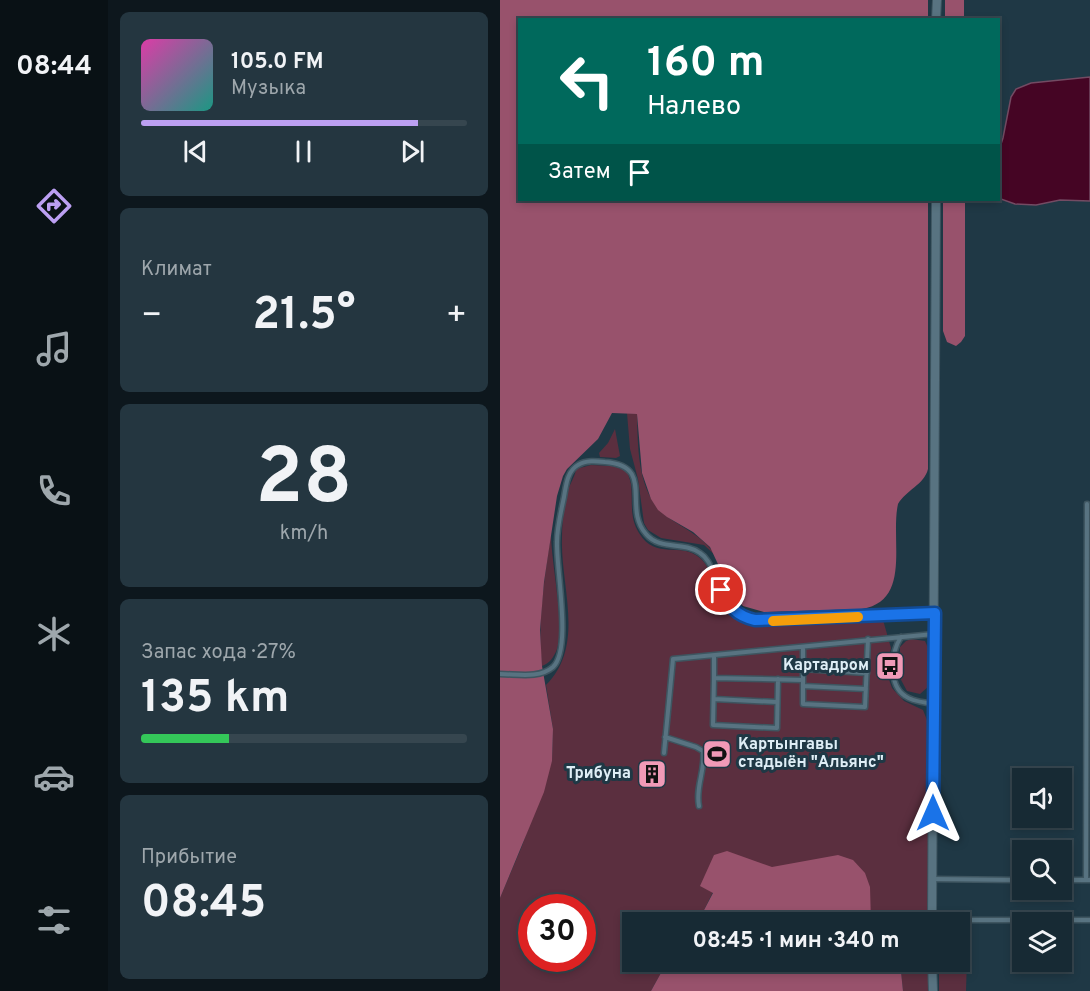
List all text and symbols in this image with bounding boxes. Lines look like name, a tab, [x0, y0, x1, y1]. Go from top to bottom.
text: 160 m	[647, 38, 765, 91]
icon: left	[548, 42, 626, 120]
text: 105.0 FM	[231, 49, 323, 76]
text: 08:44	[16, 50, 92, 84]
text: Музыка	[231, 76, 306, 102]
text: Налево	[647, 90, 741, 124]
icon: previous	[179, 135, 212, 168]
icon: pause	[287, 135, 320, 168]
icon: next	[396, 135, 429, 168]
icon: arrive	[623, 156, 656, 189]
text: Затем	[548, 159, 611, 186]
icon: directions	[33, 185, 75, 227]
text: Климат	[141, 257, 212, 283]
text: 21.5°	[253, 288, 355, 345]
text: −	[141, 296, 162, 338]
text: +	[446, 296, 467, 338]
icon: music	[33, 328, 75, 370]
text: 28	[256, 432, 352, 531]
icon: phone	[33, 470, 75, 512]
text: km/h	[280, 521, 328, 547]
pin	[695, 564, 746, 615]
icon: arrive	[704, 573, 737, 606]
icon: climate	[33, 613, 75, 655]
text: Запас хода · 27%	[141, 640, 296, 666]
bus stop icon: Картадром	[874, 650, 906, 682]
place label: Картадром	[783, 656, 869, 676]
text: 135 km	[141, 671, 289, 728]
place label: Картынгавы стадыён "Альянс"	[738, 735, 884, 773]
sports icon: Картынгавы стадыён "Альянс"	[701, 738, 733, 770]
icon: car	[33, 756, 75, 798]
building icon: Трибуна	[636, 758, 668, 790]
place label: Трибуна	[566, 764, 631, 784]
map controls	[1012, 768, 1072, 972]
button: sound	[1012, 768, 1072, 828]
position arrow	[901, 781, 965, 845]
button: search	[1012, 840, 1072, 900]
text: Прибытие	[141, 845, 237, 871]
text: 08:45	[141, 876, 266, 933]
speed limit sign: 30	[518, 894, 596, 972]
icon: filters	[33, 899, 75, 941]
button: layers	[1012, 912, 1072, 972]
text: 08:45 · 1 мин · 340 m	[693, 928, 899, 955]

